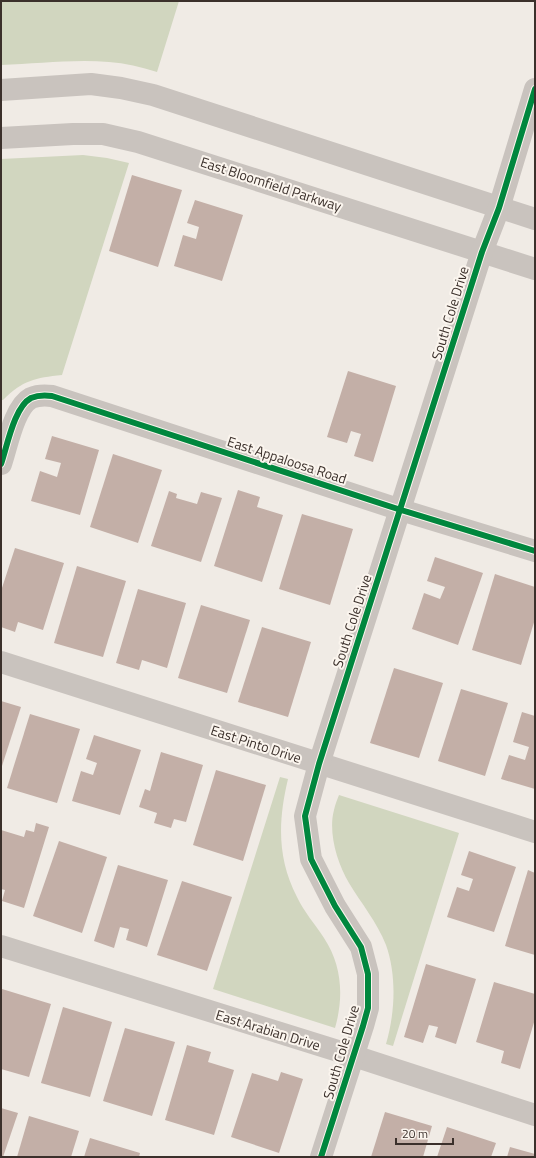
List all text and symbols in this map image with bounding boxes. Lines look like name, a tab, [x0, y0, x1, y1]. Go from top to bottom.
street label: East Bloomfield Parkway	[198, 151, 345, 216]
street label: South Cole Drive	[425, 264, 474, 362]
street label: East Appaloosa Road	[225, 430, 350, 489]
street label: South Cole Drive	[327, 572, 376, 670]
street label: East Pinto Drive	[208, 719, 304, 768]
street label: South Cole Drive	[317, 1002, 364, 1101]
street label: East Arabian Drive	[213, 1004, 323, 1055]
scale bar	[396, 1120, 453, 1146]
text: 20 m	[402, 1124, 428, 1143]

